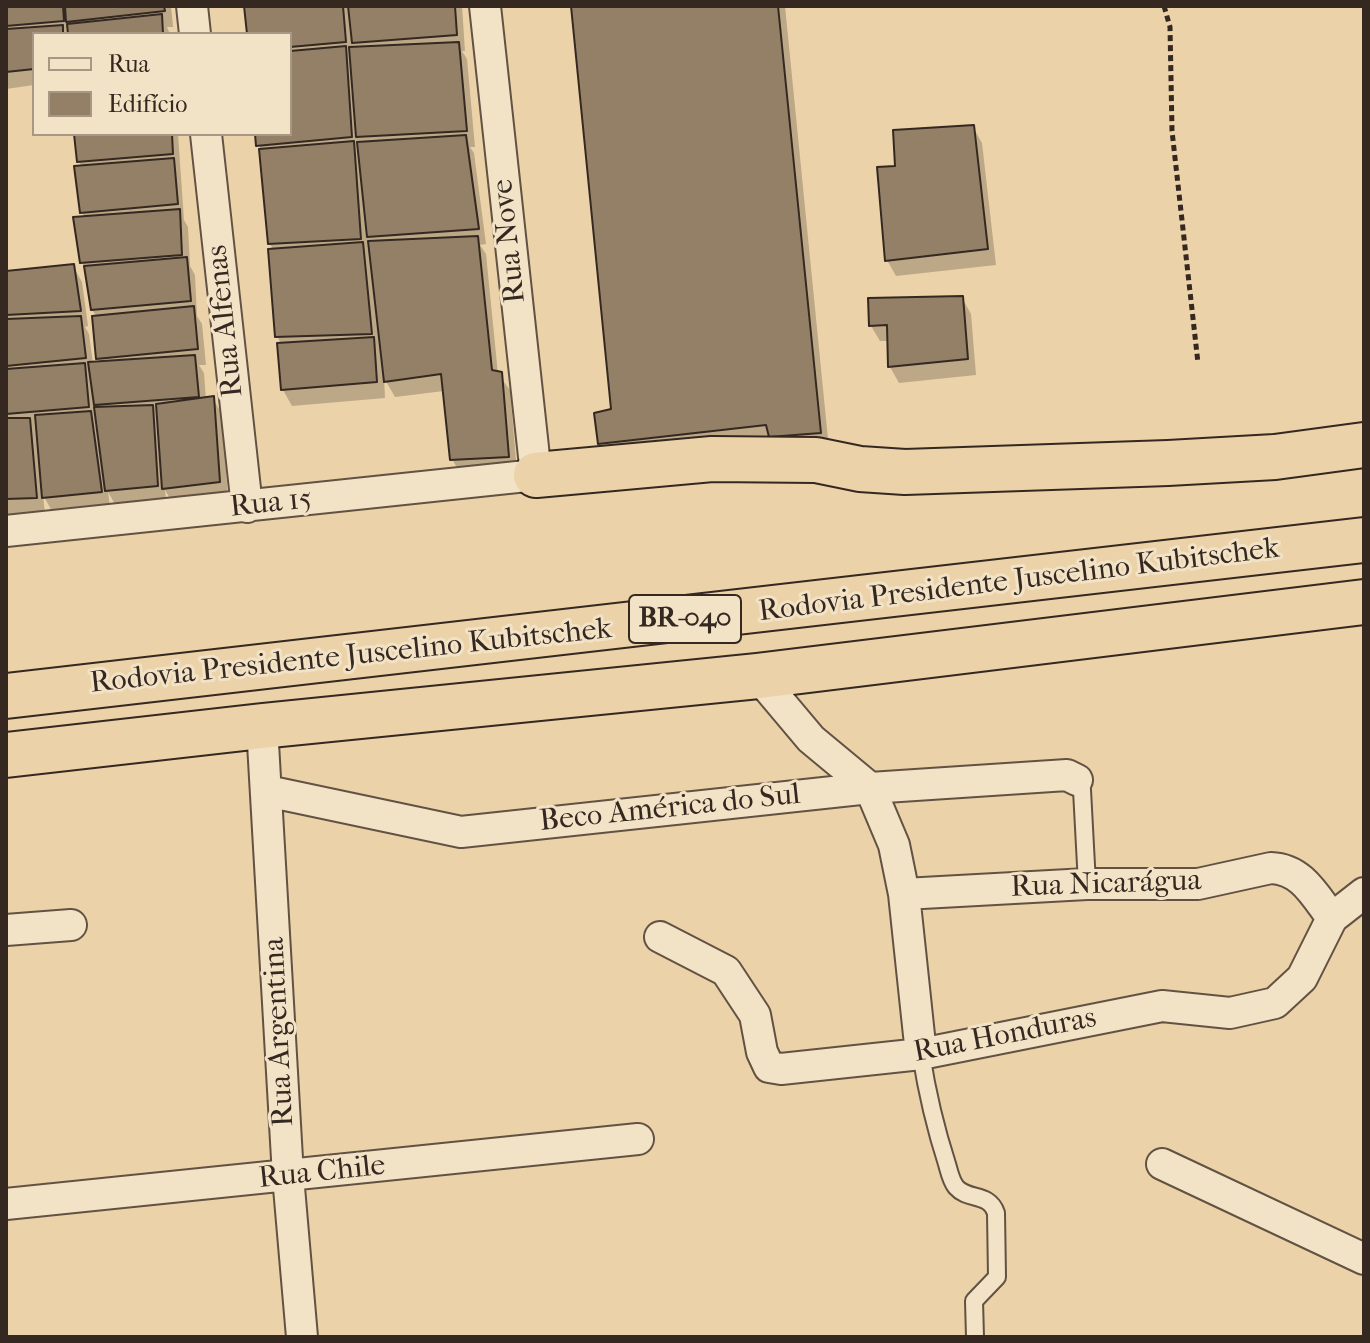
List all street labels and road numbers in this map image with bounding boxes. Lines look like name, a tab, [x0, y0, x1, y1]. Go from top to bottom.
street label: Rua Nove	[486, 177, 534, 305]
street label: Rua Alfenas	[200, 243, 252, 399]
street label: Rua 15	[228, 482, 314, 526]
street label: Rodovia Presidente Juscelino Kubitschek	[757, 531, 1281, 631]
road number: BR-040	[629, 595, 741, 643]
street label: Rodovia Presidente Juscelino Kubitschek	[88, 612, 614, 702]
street label: Beco América do Sul	[538, 777, 802, 841]
street label: Rua Nicarágua	[1010, 864, 1202, 906]
street label: Rua Argentina	[257, 936, 303, 1128]
street label: Rua Honduras	[911, 1001, 1099, 1071]
street label: Rua Chile	[257, 1148, 387, 1198]

